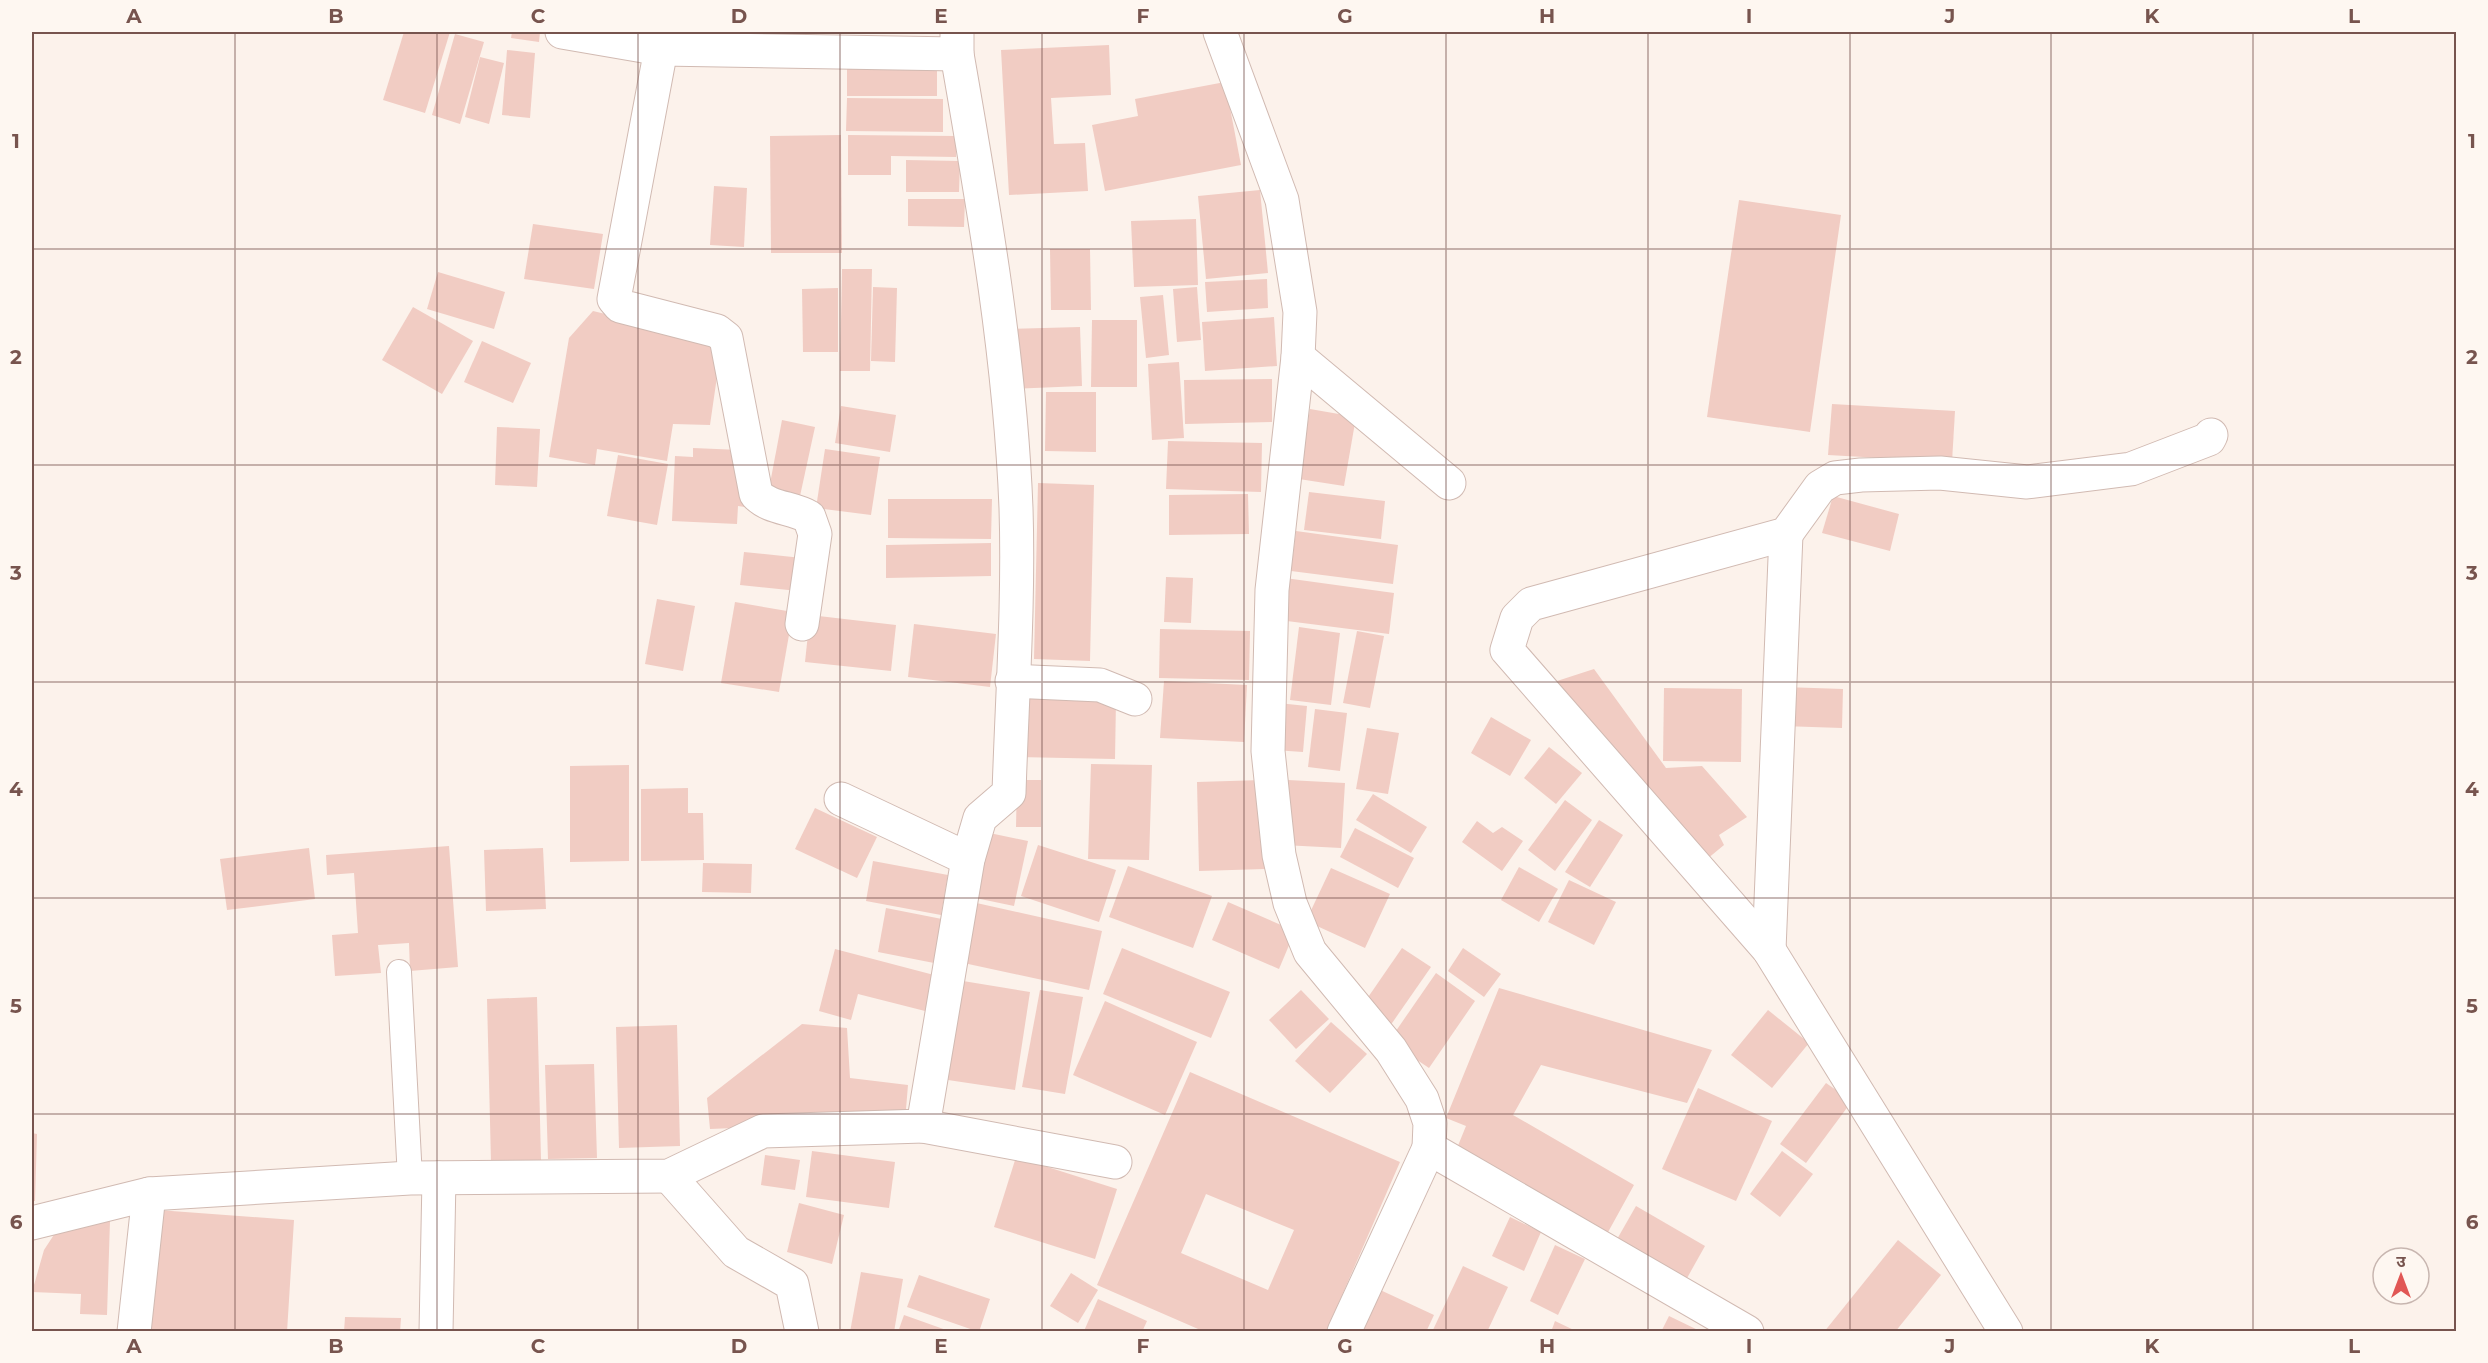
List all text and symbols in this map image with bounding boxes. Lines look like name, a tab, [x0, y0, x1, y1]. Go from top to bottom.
text: A	[125, 4, 142, 28]
text: B	[328, 4, 344, 28]
text: C	[531, 4, 546, 28]
text: D	[731, 4, 747, 28]
text: E	[934, 4, 948, 28]
text: F	[1137, 4, 1150, 28]
text: G	[1337, 4, 1353, 28]
text: H	[1539, 4, 1555, 28]
text: I	[1746, 4, 1752, 28]
text: J	[1944, 4, 1955, 28]
text: K	[2145, 4, 2161, 28]
text: L	[2348, 4, 2360, 28]
text: 1	[12, 129, 20, 153]
text: 1	[2468, 129, 2476, 153]
text: 2	[10, 345, 22, 369]
text: 2	[2466, 345, 2478, 369]
text: 3	[9, 561, 22, 585]
text: 3	[2465, 561, 2478, 585]
text: 4	[9, 777, 23, 801]
text: 4	[2465, 777, 2479, 801]
text: 5	[10, 994, 22, 1018]
text: 5	[2466, 994, 2478, 1018]
text: 6	[10, 1210, 23, 1234]
text: 6	[2466, 1210, 2479, 1234]
north arrow	[2371, 1246, 2431, 1306]
text: उ	[2396, 1252, 2406, 1271]
text: A	[125, 1334, 142, 1358]
text: B	[328, 1334, 344, 1358]
text: C	[531, 1334, 546, 1358]
text: D	[731, 1334, 747, 1358]
text: E	[934, 1334, 948, 1358]
text: F	[1137, 1334, 1150, 1358]
text: G	[1337, 1334, 1353, 1358]
text: H	[1539, 1334, 1555, 1358]
text: I	[1746, 1334, 1752, 1358]
text: J	[1944, 1334, 1955, 1358]
text: K	[2145, 1334, 2161, 1358]
text: L	[2348, 1334, 2360, 1358]

